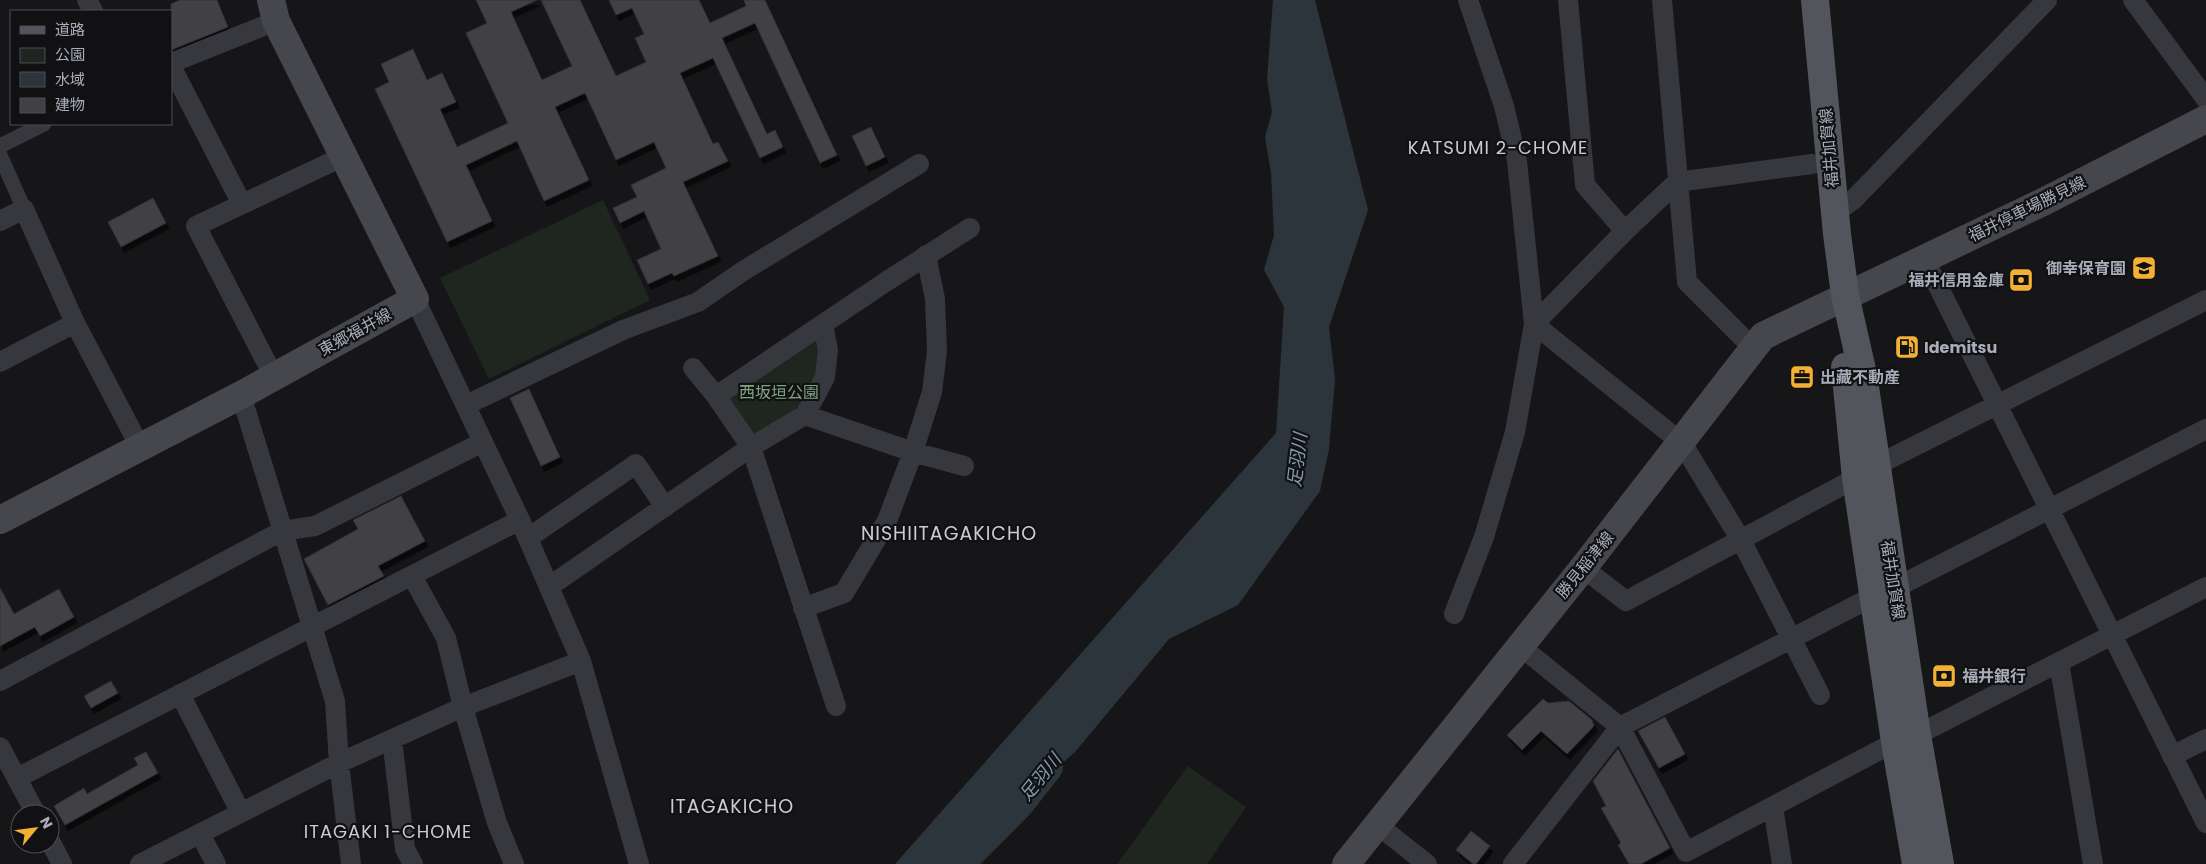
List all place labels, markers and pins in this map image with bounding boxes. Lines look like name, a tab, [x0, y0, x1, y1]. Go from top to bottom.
school or university icon: 御幸保育園	[2131, 255, 2157, 281]
place label: 御幸保育園	[2046, 257, 2126, 280]
bank icon: 福井信用金庫	[2008, 267, 2034, 293]
place label: 福井信用金庫	[1908, 269, 2004, 292]
fuel station icon: Idemitsu	[1894, 334, 1920, 360]
place label: Idemitsu	[1924, 336, 1997, 359]
office icon: 出藏不動産	[1789, 364, 1815, 390]
place label: 出藏不動産	[1820, 366, 1900, 389]
bank icon: 福井銀行	[1931, 663, 1957, 689]
place label: 福井銀行	[1962, 665, 2026, 688]

